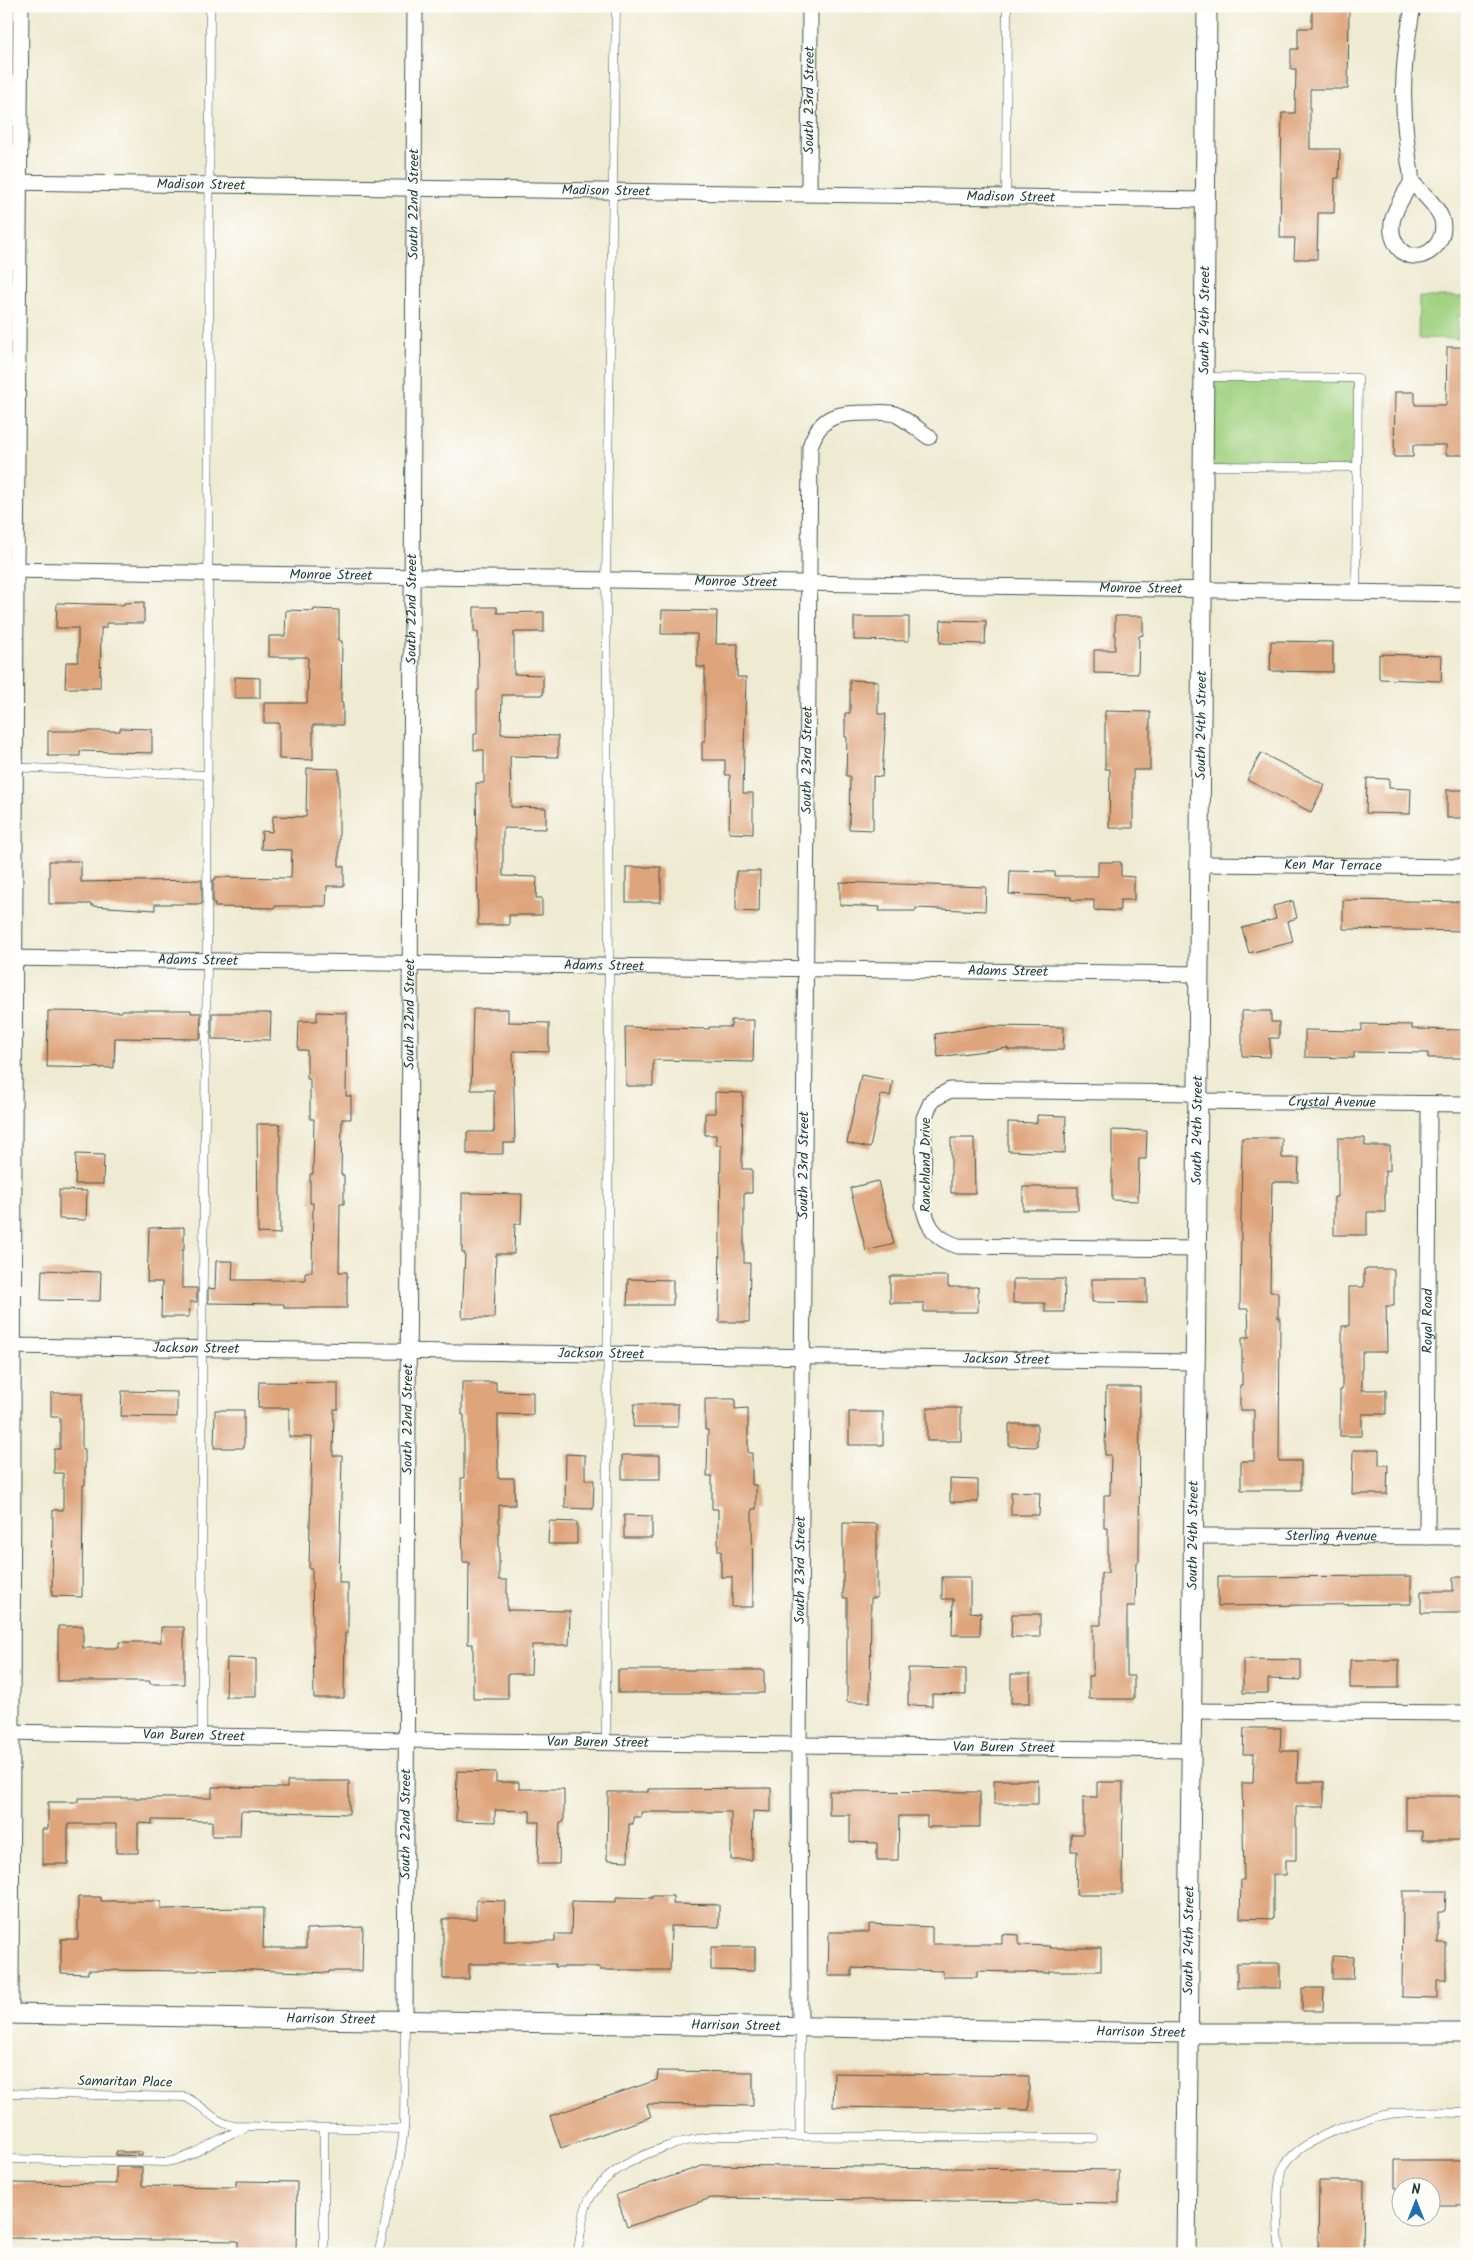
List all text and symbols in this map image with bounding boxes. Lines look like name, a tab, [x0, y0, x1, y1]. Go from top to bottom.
street label: South 23rd Street	[798, 45, 821, 154]
street label: South 22nd Street	[403, 148, 425, 260]
street label: Madison Street	[156, 173, 246, 197]
street label: Madison Street	[561, 179, 651, 203]
street label: Madison Street	[966, 185, 1056, 209]
street label: South 24th Street	[1194, 265, 1216, 375]
street label: South 22nd Street	[401, 553, 423, 665]
street label: Monroe Street	[289, 564, 373, 587]
street label: Monroe Street	[694, 570, 778, 594]
street label: Monroe Street	[1099, 577, 1183, 600]
street label: South 24th Street	[1190, 670, 1213, 780]
street label: South 23rd Street	[796, 705, 819, 814]
street label: Ken Mar Terrace	[1284, 854, 1383, 877]
street label: Adams Street	[158, 949, 239, 972]
street label: Adams Street	[564, 954, 645, 978]
street label: South 22nd Street	[399, 958, 421, 1070]
street label: Adams Street	[968, 960, 1049, 983]
street label: South 24th Street	[1186, 1075, 1209, 1185]
street label: Crystal Avenue	[1288, 1091, 1377, 1114]
street label: South 23rd Street	[792, 1110, 815, 1219]
street label: Ranchland Drive	[915, 1117, 937, 1213]
street label: Royal Road	[1417, 1288, 1439, 1353]
street label: Jackson Street	[152, 1337, 240, 1360]
street label: Jackson Street	[557, 1342, 645, 1366]
street label: Jackson Street	[962, 1348, 1050, 1371]
street label: South 22nd Street	[397, 1363, 419, 1475]
street label: South 24th Street	[1182, 1480, 1205, 1590]
street label: South 23rd Street	[789, 1515, 812, 1624]
street label: Sterling Avenue	[1285, 1525, 1378, 1548]
street label: Van Buren Street	[143, 1724, 246, 1748]
street label: Van Buren Street	[547, 1731, 650, 1754]
street label: Van Buren Street	[953, 1736, 1056, 1759]
street label: South 22nd Street	[395, 1768, 417, 1880]
street label: South 24th Street	[1178, 1885, 1201, 1995]
street label: Harrison Street	[286, 2008, 376, 2031]
street label: Harrison Street	[691, 2014, 781, 2037]
street label: Harrison Street	[1096, 2021, 1186, 2044]
street label: Samaritan Place	[77, 2070, 173, 2094]
north arrow	[1390, 2178, 1440, 2228]
text: N	[1412, 2179, 1421, 2201]

